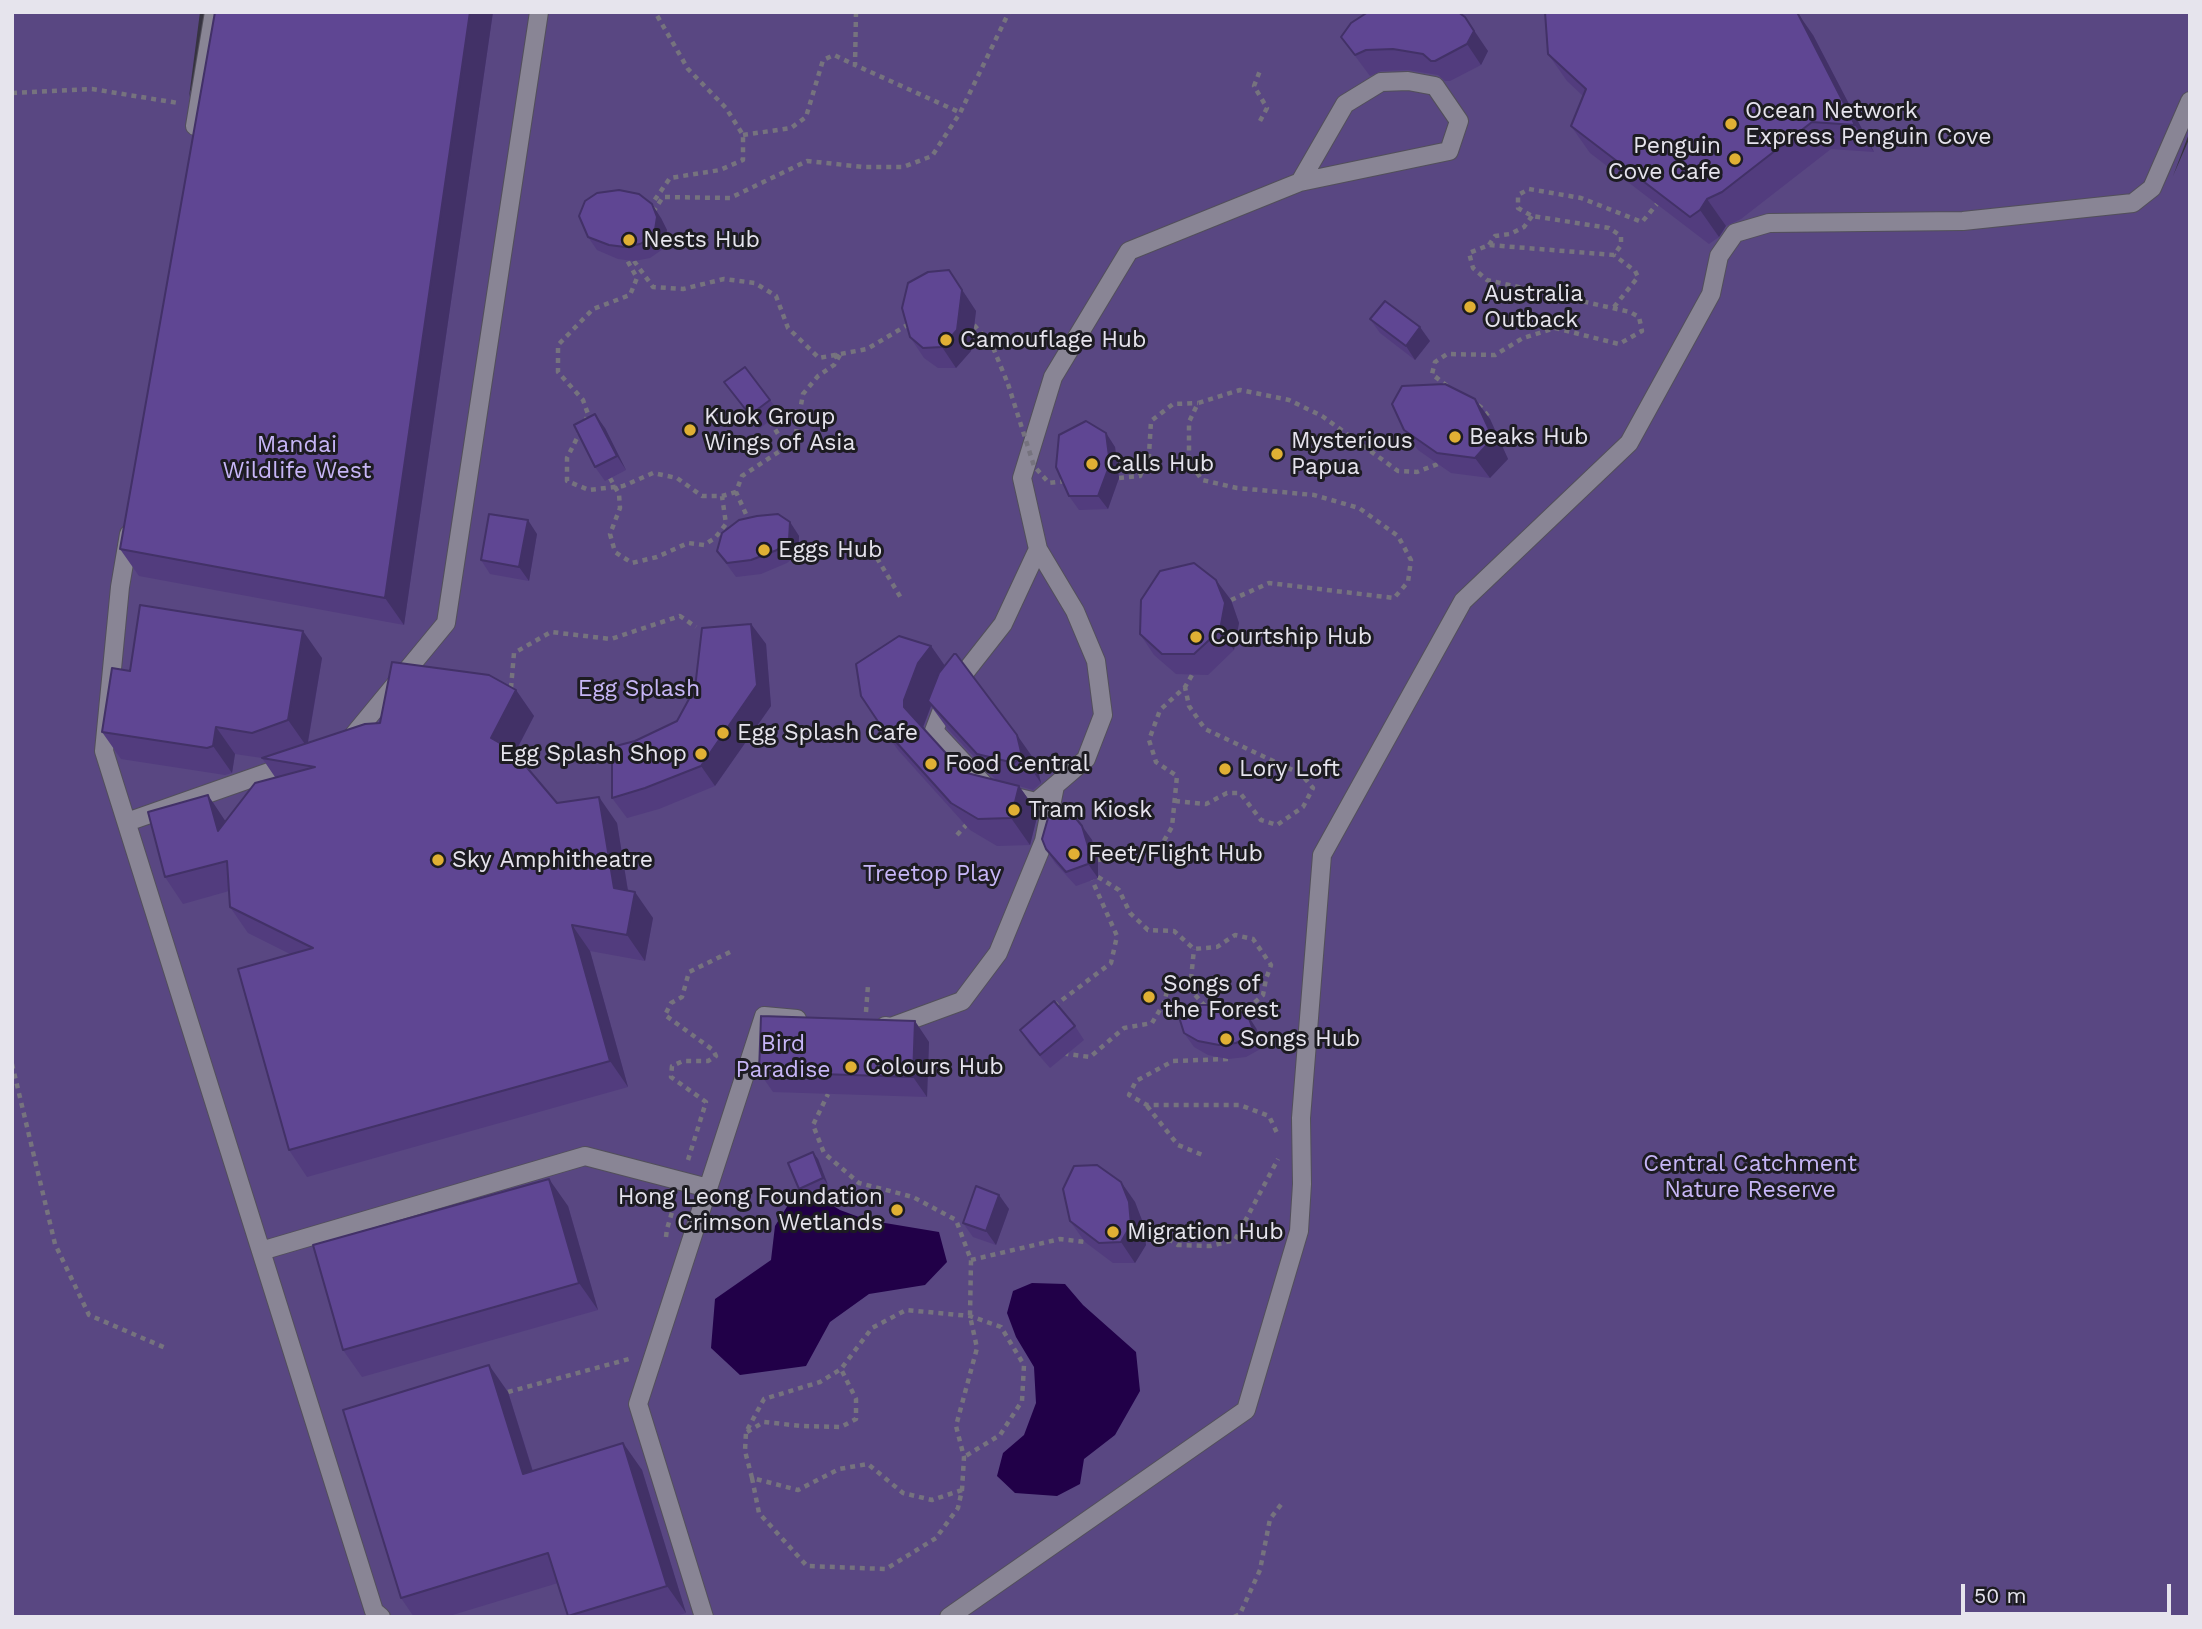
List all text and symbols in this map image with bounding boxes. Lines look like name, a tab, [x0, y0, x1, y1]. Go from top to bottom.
place label: Ocean Network Express Penguin Cove	[1745, 97, 1991, 151]
marker: Ocean Network Express Penguin Cove	[1723, 116, 1739, 132]
place label: Penguin Cove Cafe	[1608, 132, 1721, 186]
marker: Penguin Cove Cafe	[1727, 151, 1743, 167]
place label: Nests Hub	[643, 226, 760, 254]
marker: Nests Hub	[621, 232, 637, 248]
place label: Australia Outback	[1484, 280, 1583, 334]
marker: Australia Outback	[1462, 299, 1478, 315]
place label: Camouflage Hub	[960, 326, 1146, 354]
marker: Camouflage Hub	[938, 332, 954, 348]
place label: Kuok Group Wings of Asia	[704, 403, 855, 457]
marker: Kuok Group Wings of Asia	[682, 422, 698, 438]
place label: Beaks Hub	[1469, 423, 1588, 451]
place label: Mysterious Papua	[1291, 427, 1413, 481]
marker: Beaks Hub	[1447, 429, 1463, 445]
park label: Mandai Wildlife West	[222, 431, 372, 485]
marker: Mysterious Papua	[1269, 446, 1285, 462]
place label: Calls Hub	[1106, 450, 1214, 478]
marker: Calls Hub	[1084, 456, 1100, 472]
place label: Eggs Hub	[778, 536, 882, 564]
marker: Eggs Hub	[756, 542, 772, 558]
place label: Courtship Hub	[1210, 623, 1372, 651]
marker: Courtship Hub	[1188, 629, 1204, 645]
park label: Egg Splash	[578, 675, 700, 703]
place label: Egg Splash Cafe	[737, 719, 918, 747]
marker: Egg Splash Cafe	[715, 725, 731, 741]
place label: Egg Splash Shop	[500, 740, 687, 768]
marker: Egg Splash Shop	[693, 746, 709, 762]
place label: Food Central	[945, 750, 1090, 778]
place label: Lory Loft	[1239, 755, 1340, 783]
marker: Food Central	[923, 756, 939, 772]
marker: Lory Loft	[1217, 761, 1233, 777]
place label: Tram Kiosk	[1028, 796, 1152, 824]
marker: Tram Kiosk	[1006, 802, 1022, 818]
place label: Feet/Flight Hub	[1088, 840, 1263, 868]
place label: Sky Amphitheatre	[452, 846, 653, 874]
marker: Feet/Flight Hub	[1066, 846, 1082, 862]
marker: Sky Amphitheatre	[430, 852, 446, 868]
park label: Treetop Play	[863, 860, 1001, 888]
place label: Songs of the Forest	[1163, 970, 1279, 1024]
marker: Songs of the Forest	[1141, 989, 1157, 1005]
place label: Songs Hub	[1240, 1025, 1360, 1053]
park label: Bird Paradise	[735, 1030, 831, 1084]
marker: Songs Hub	[1218, 1031, 1234, 1047]
place label: Colours Hub	[865, 1053, 1004, 1081]
marker: Colours Hub	[843, 1059, 859, 1075]
park label: Central Catchment Nature Reserve	[1643, 1150, 1857, 1204]
place label: Hong Leong Foundation Crimson Wetlands	[618, 1183, 883, 1237]
marker: Hong Leong Foundation Crimson Wetlands	[889, 1202, 905, 1218]
place label: Migration Hub	[1127, 1218, 1284, 1246]
marker: Migration Hub	[1105, 1224, 1121, 1240]
scale bar	[1964, 1570, 2174, 1614]
text: 50 m	[1974, 1583, 2026, 1608]

